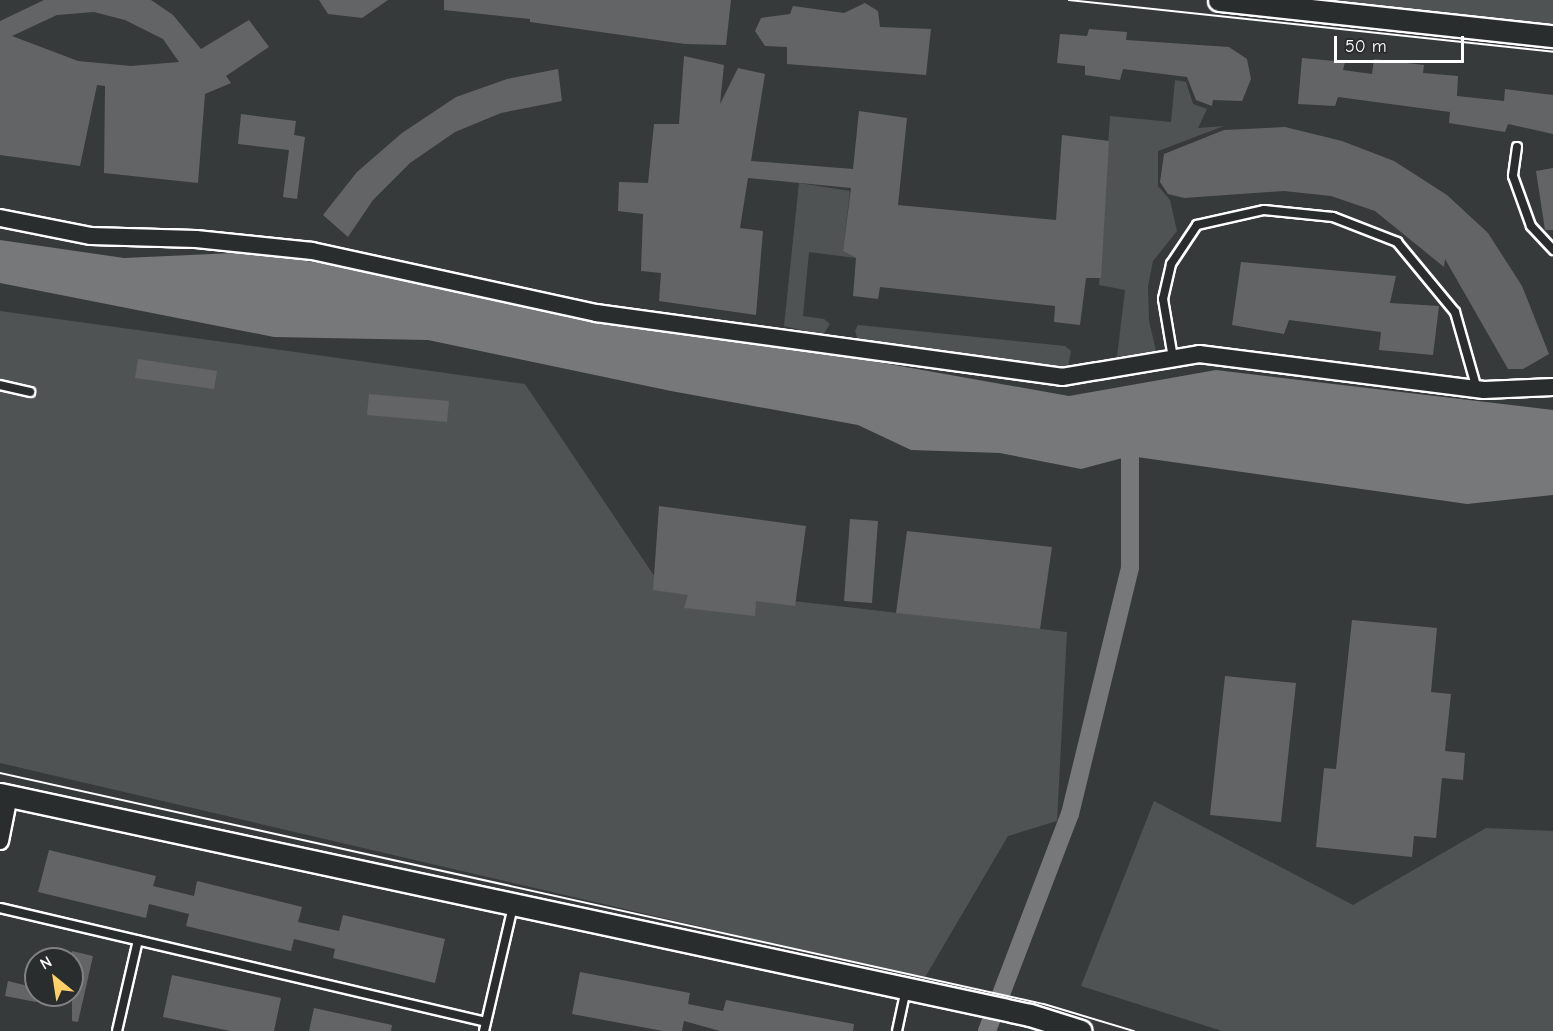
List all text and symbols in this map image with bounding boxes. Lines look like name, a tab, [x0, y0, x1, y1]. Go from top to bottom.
scale bar	[1337, 24, 1468, 62]
text: 50 m	[1345, 36, 1387, 57]
north arrow	[24, 947, 84, 1007]
text: N	[37, 953, 55, 974]

